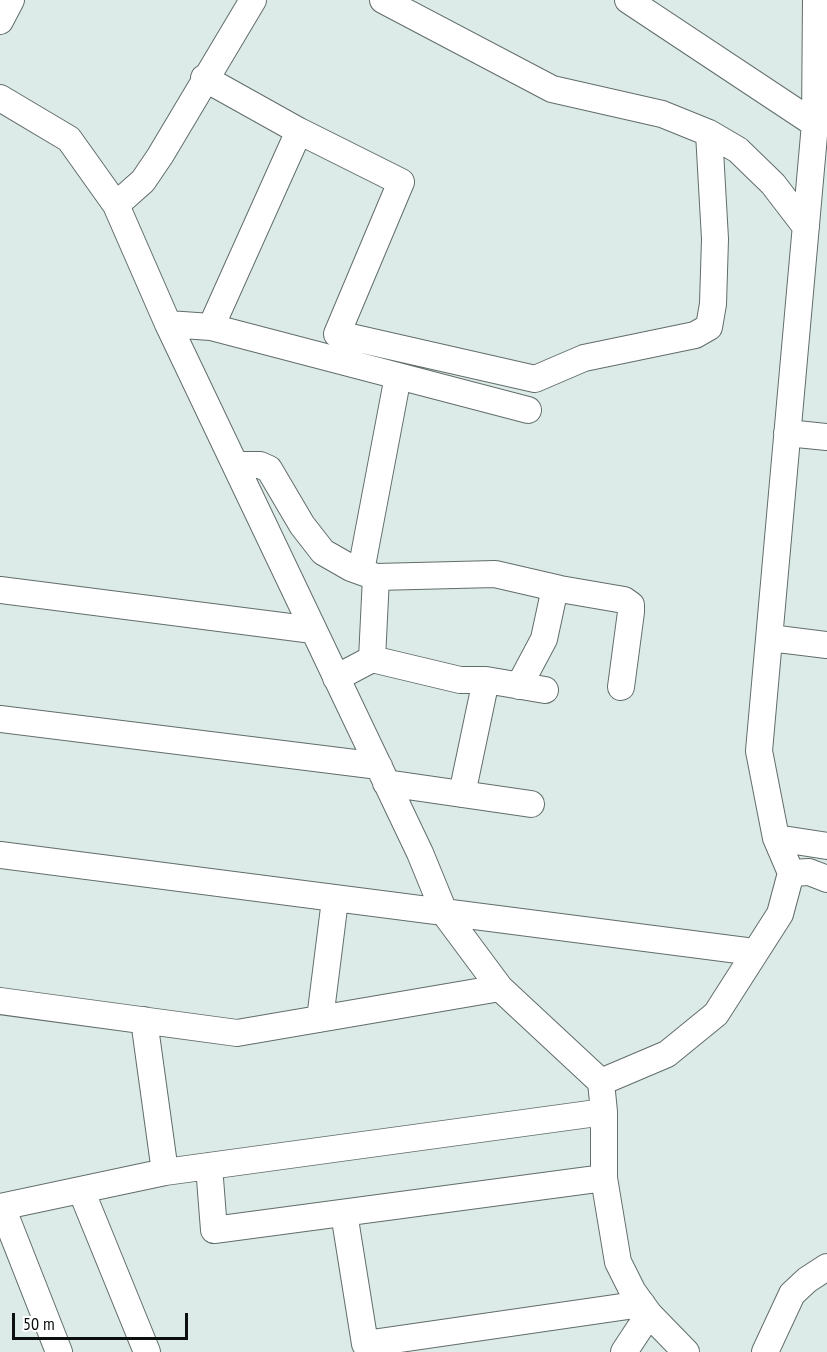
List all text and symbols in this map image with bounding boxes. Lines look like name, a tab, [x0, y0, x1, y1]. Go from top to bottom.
scale bar	[15, 1301, 190, 1339]
text: 50 m	[23, 1312, 55, 1335]

